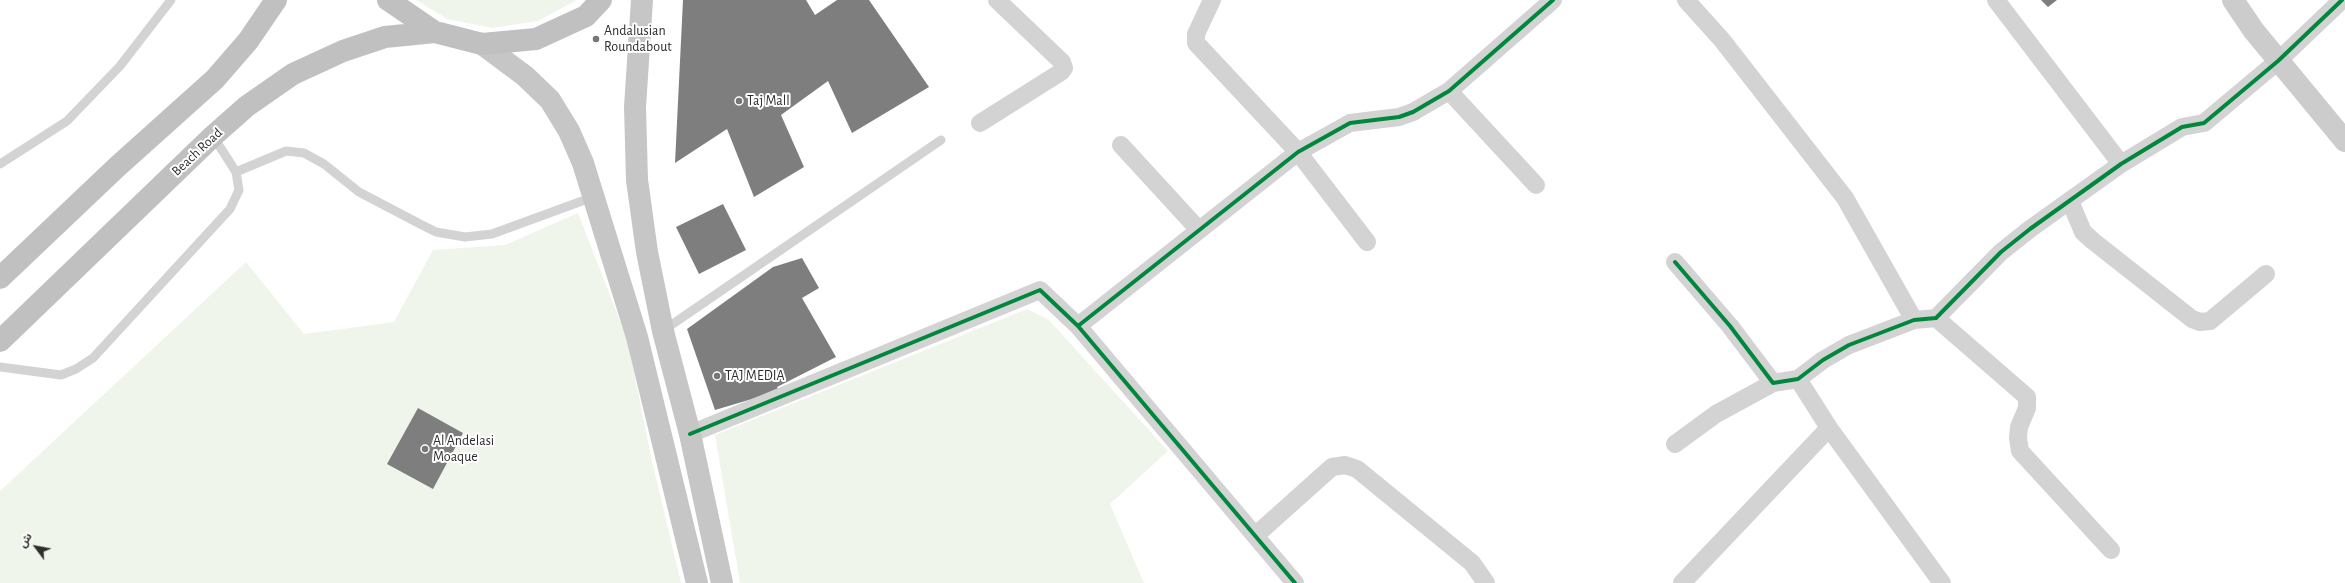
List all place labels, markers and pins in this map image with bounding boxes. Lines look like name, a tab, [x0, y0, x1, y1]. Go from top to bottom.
place label: Andalusian Roundabout	[604, 23, 672, 56]
marker: Andalusian Roundabout	[591, 34, 601, 44]
place label: Taj Mall	[747, 93, 790, 109]
marker: Taj Mall	[734, 96, 744, 106]
place label: TAJ MEDIA	[725, 368, 785, 384]
marker: TAJ MEDIA	[712, 371, 722, 381]
place label: Al Andelasi Moaque	[433, 433, 494, 466]
marker: Al Andelasi Moaque	[420, 444, 430, 454]

